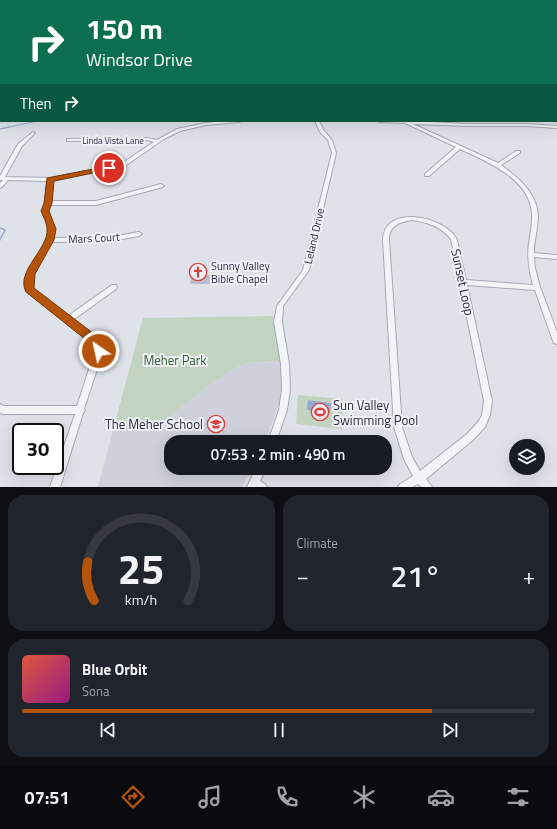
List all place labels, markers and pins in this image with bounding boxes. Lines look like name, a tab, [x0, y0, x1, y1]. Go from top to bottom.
pin	[92, 151, 126, 185]
place label: Sunny Valley Bible Chapel	[211, 258, 270, 287]
church icon: Sunny Valley Bible Chapel	[188, 262, 208, 282]
place label: Sun Valley Swimming Pool	[333, 395, 418, 430]
sports icon: Sun Valley Swimming Pool	[310, 402, 330, 422]
place label: The Meher School	[105, 414, 203, 434]
school or university icon: The Meher School	[206, 414, 226, 434]

